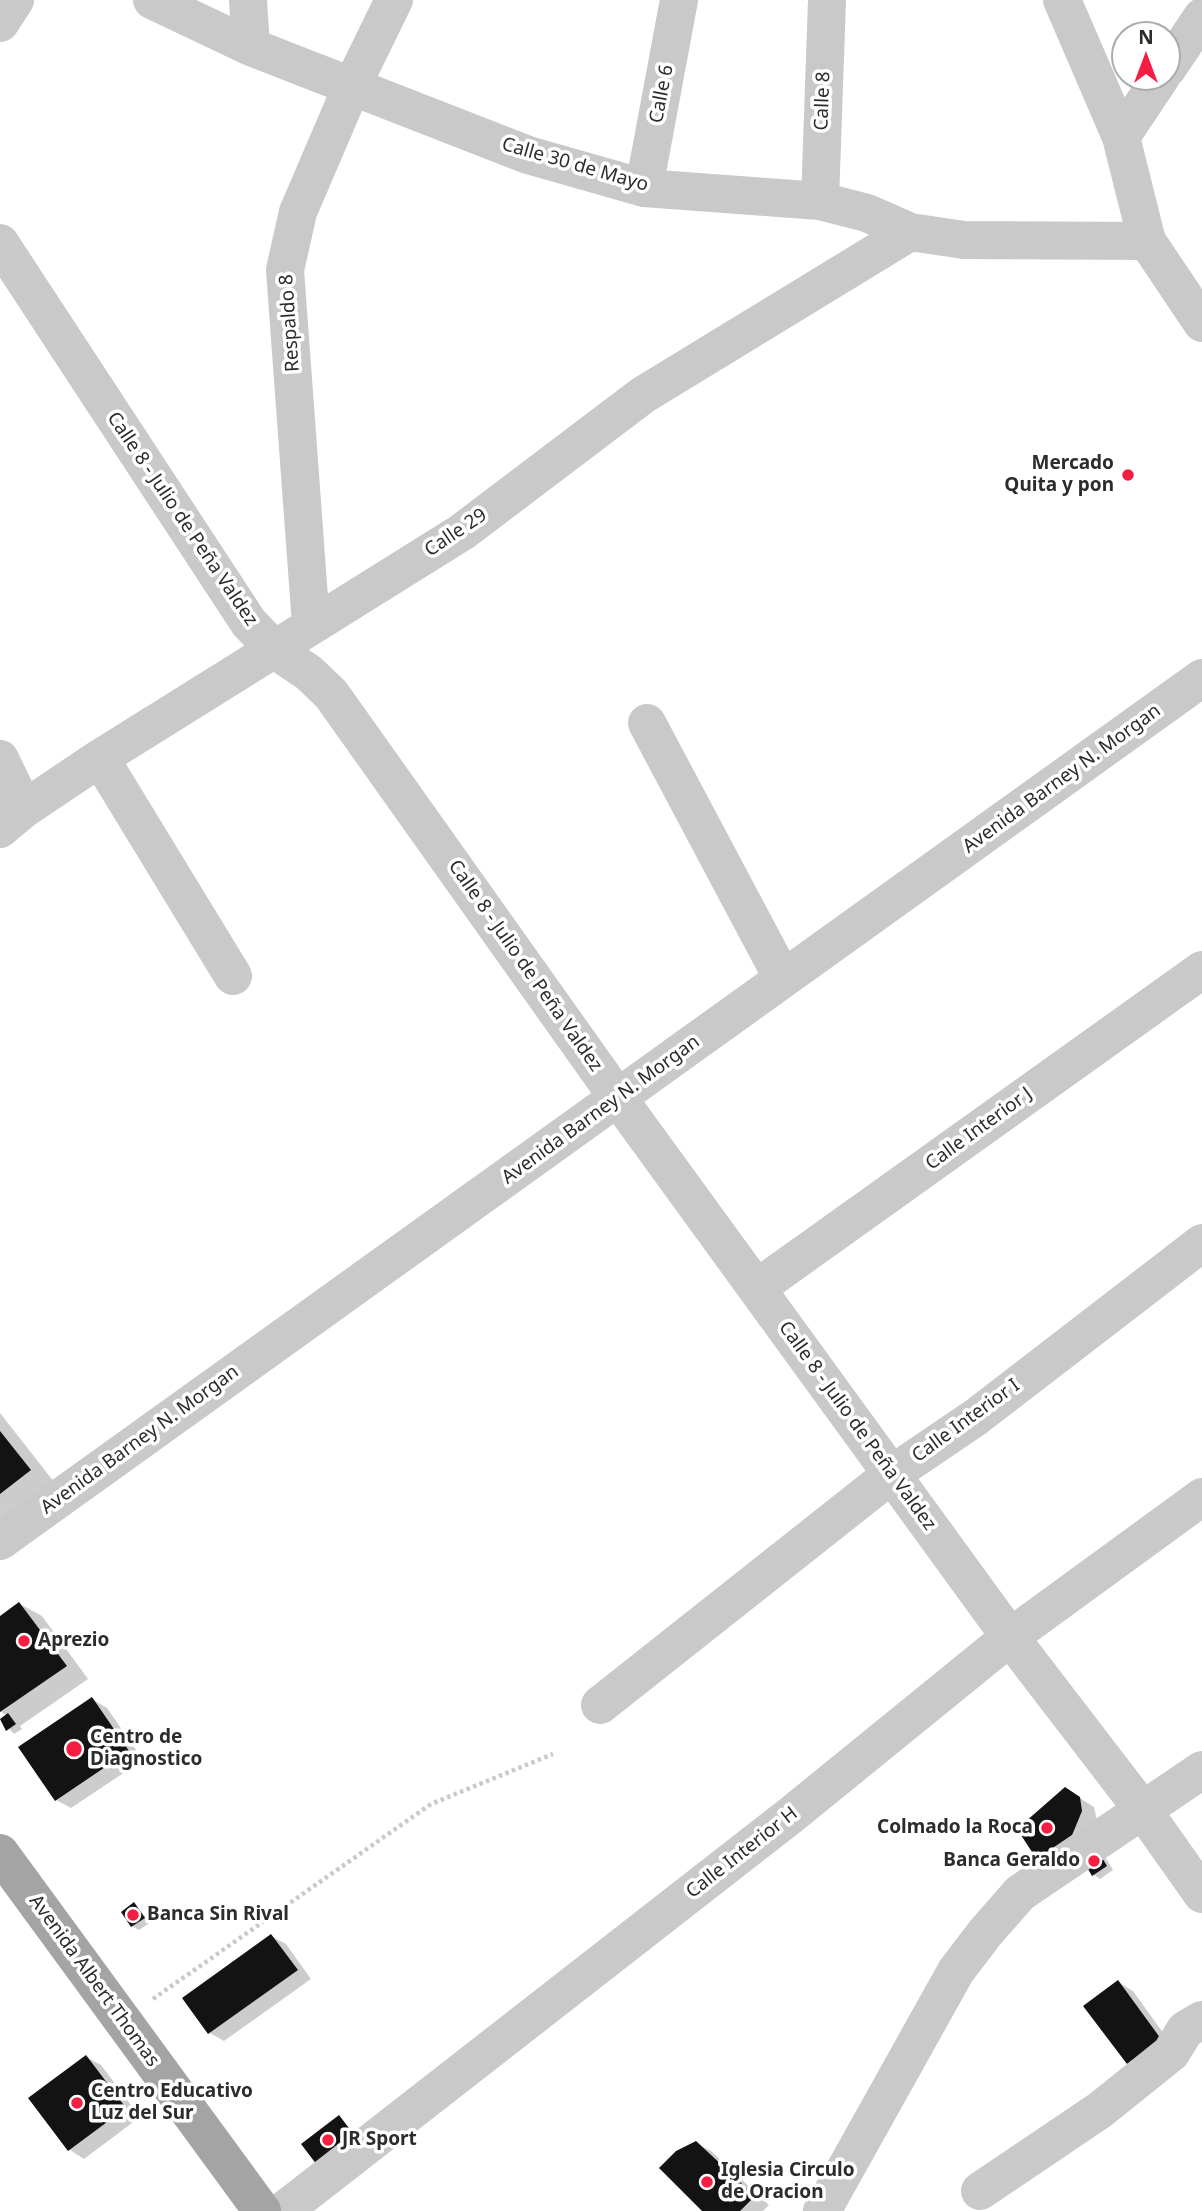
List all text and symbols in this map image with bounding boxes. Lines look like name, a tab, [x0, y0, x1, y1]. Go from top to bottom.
north arrow	[1111, 21, 1181, 91]
text: N	[1138, 24, 1154, 50]
street label: Calle 6	[645, 63, 679, 125]
street label: Calle 8	[811, 71, 835, 131]
street label: Calle 30 de Mayo	[499, 133, 651, 197]
street label: Respaldo 8	[275, 273, 305, 373]
street label: Calle 8 - Julio de Peña Valdez	[102, 408, 262, 630]
place label: Mercado Quita y pon	[1004, 453, 1114, 497]
marker: Mercado Quita y pon	[1120, 467, 1136, 483]
street label: Calle 29	[421, 504, 491, 562]
street label: Avenida Barney N. Morgan	[959, 700, 1165, 858]
street label: Calle 8 - Julio de Peña Valdez	[443, 856, 607, 1076]
street label: Avenida Barney N. Morgan	[498, 1031, 704, 1189]
street label: Calle Interior J	[921, 1083, 1037, 1175]
street label: Calle 8 - Julio de Peña Valdez	[773, 1317, 941, 1535]
street label: Avenida Barney N. Morgan	[37, 1361, 243, 1519]
street label: Calle Interior I	[908, 1374, 1024, 1468]
place label: Aprezio	[38, 1630, 109, 1652]
marker: Aprezio	[16, 1633, 32, 1649]
place label: Centro de Diagnostico	[90, 1727, 202, 1771]
marker: Centro de Diagnostico	[64, 1739, 84, 1759]
street label: Calle Interior H	[682, 1802, 802, 1904]
place label: Colmado la Roca	[877, 1817, 1033, 1839]
marker: Colmado la Roca	[1039, 1820, 1055, 1836]
place label: Banca Geraldo	[943, 1850, 1080, 1872]
marker: Banca Geraldo	[1086, 1853, 1102, 1869]
street label: Avenida Albert Thomas	[24, 1891, 164, 2071]
place label: Banca Sin Rival	[147, 1904, 289, 1926]
marker: Banca Sin Rival	[125, 1907, 141, 1923]
place label: Centro Educativo Luz del Sur	[91, 2081, 253, 2125]
marker: Centro Educativo Luz del Sur	[69, 2095, 85, 2111]
place label: JR Sport	[342, 2129, 417, 2151]
marker: JR Sport	[320, 2132, 336, 2148]
place label: Iglesia Circulo de Oracion	[721, 2160, 855, 2204]
marker: Iglesia Circulo de Oracion	[699, 2174, 715, 2190]

